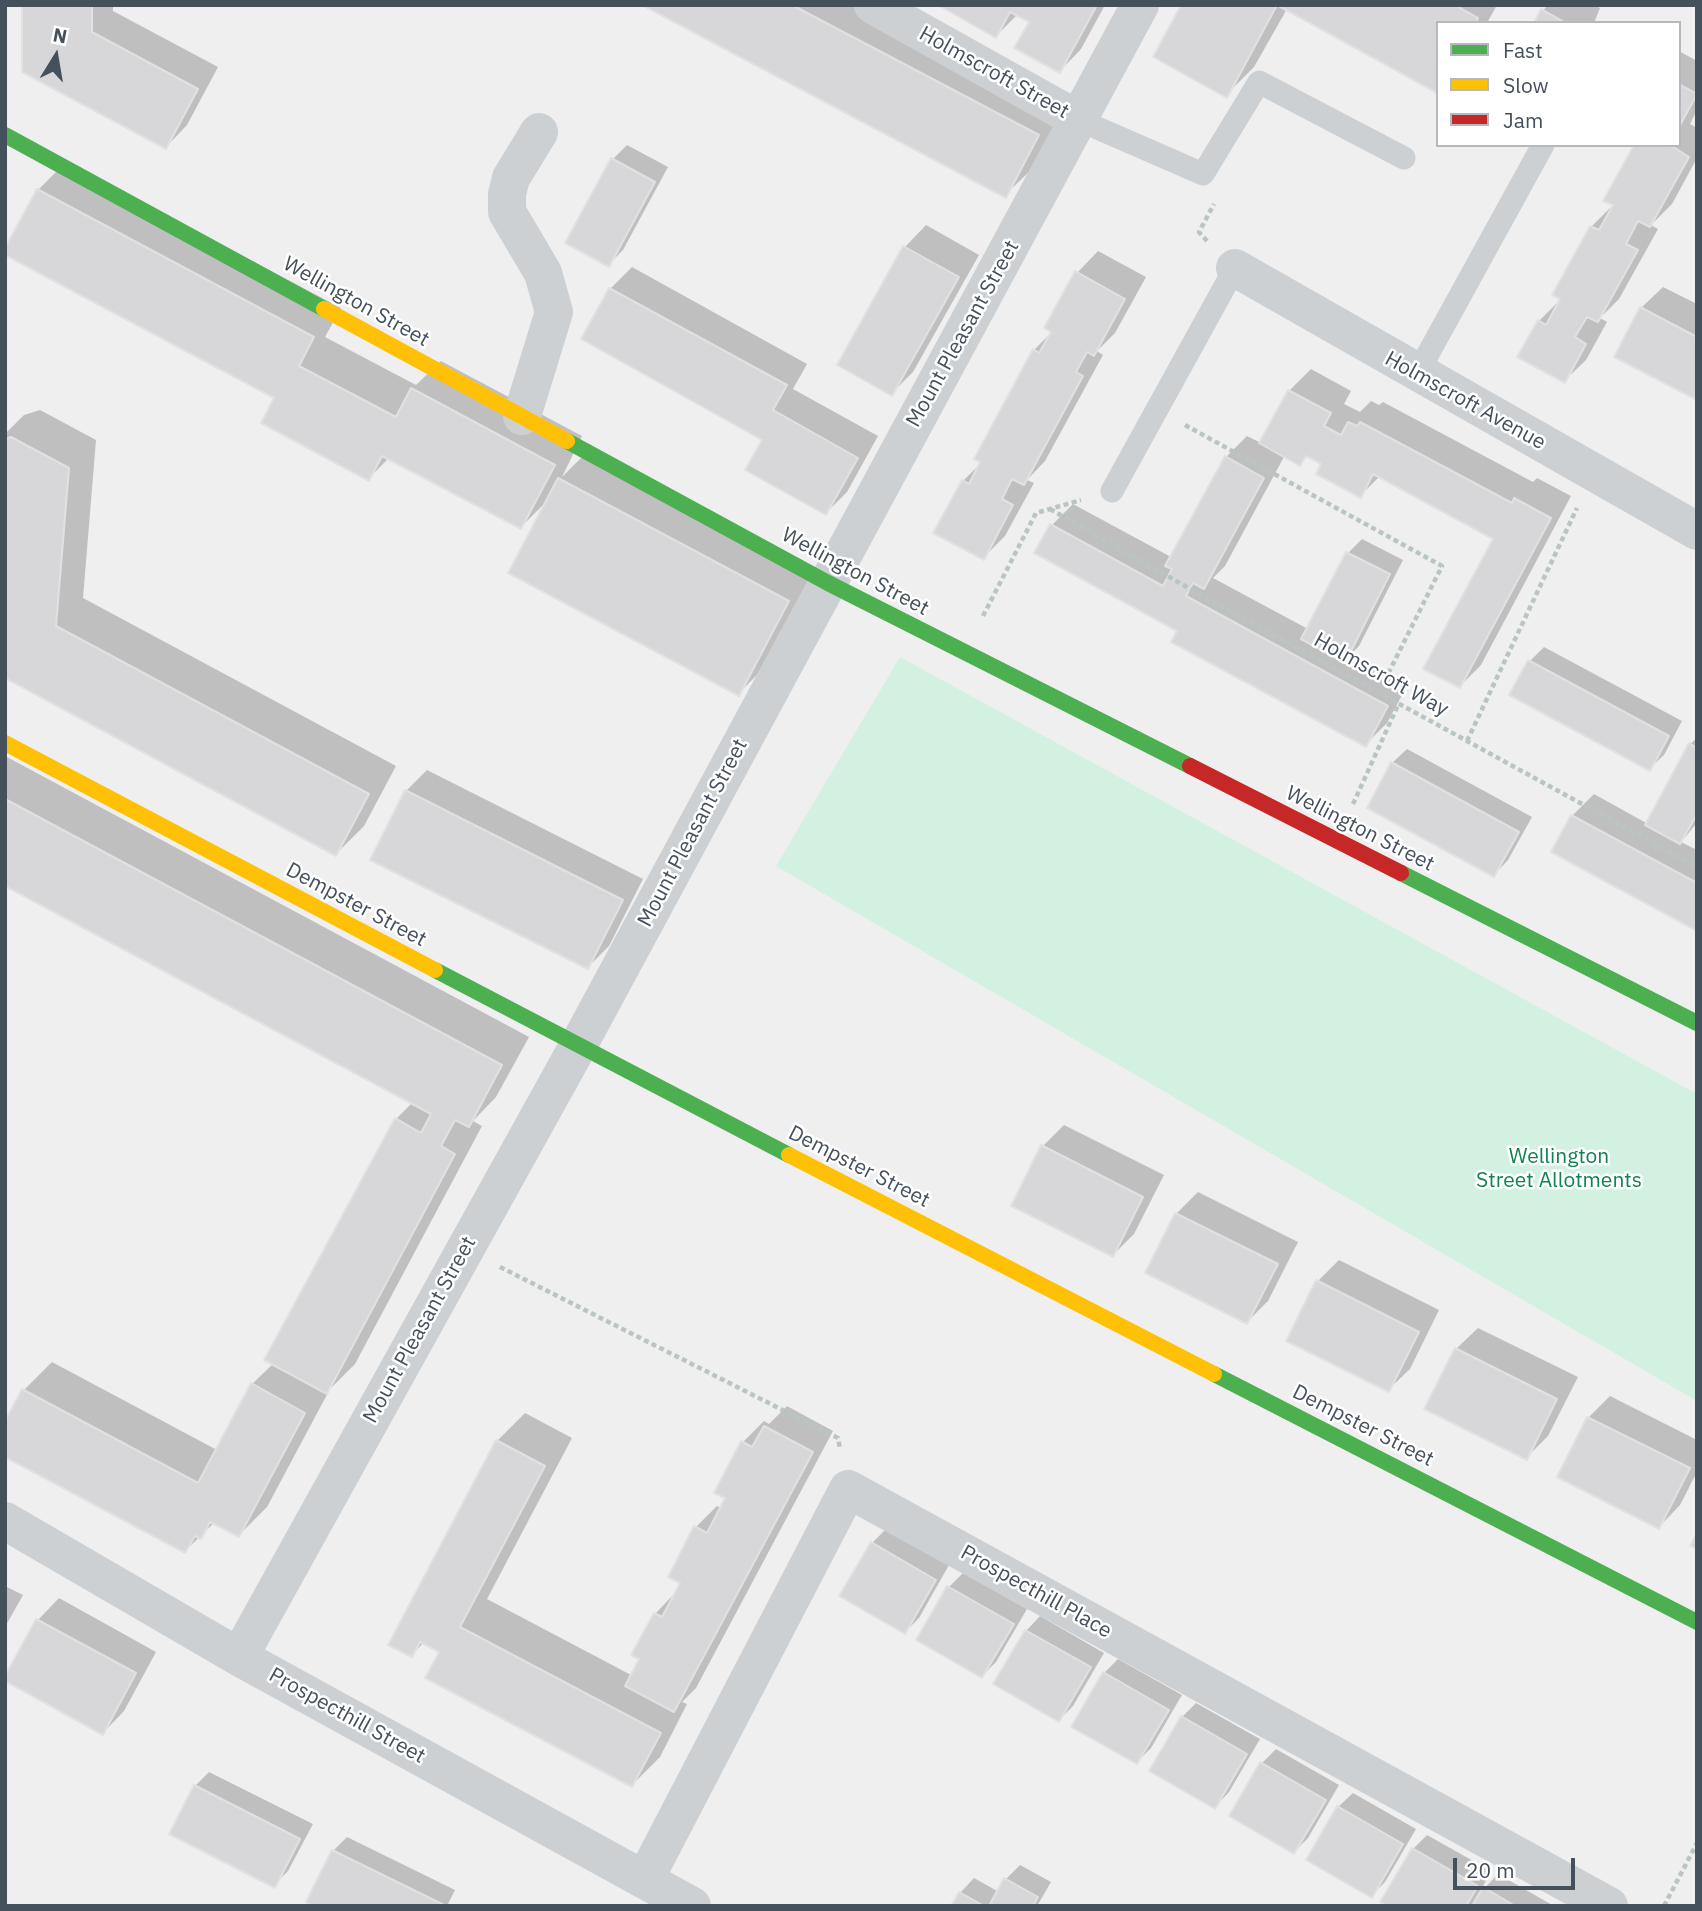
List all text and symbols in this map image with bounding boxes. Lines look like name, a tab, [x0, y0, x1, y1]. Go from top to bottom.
north arrow	[21, 21, 91, 91]
street label: Holmscroft Street	[915, 21, 1073, 125]
legend	[1436, 21, 1681, 147]
text: N	[51, 22, 69, 48]
text: Fast	[1503, 36, 1543, 64]
text: Slow	[1503, 71, 1549, 99]
text: Jam	[1503, 106, 1543, 134]
street label: Mount Pleasant Street	[901, 236, 1025, 432]
street label: Wellington Street	[279, 251, 433, 353]
street label: Holmscroft Avenue	[1380, 346, 1550, 456]
street label: Wellington Street	[777, 523, 933, 621]
street label: Holmscroft Way	[1309, 628, 1453, 722]
street label: Mount Pleasant Street	[633, 735, 753, 931]
street label: Wellington Street	[1282, 781, 1438, 877]
street label: Dempster Street	[282, 857, 430, 953]
street label: Dempster Street	[784, 1121, 934, 1213]
park label: Wellington Street Allotments	[1476, 1144, 1642, 1194]
street label: Mount Pleasant Street	[358, 1232, 482, 1428]
street label: Dempster Street	[1288, 1380, 1438, 1472]
street label: Prospecthill Place	[956, 1540, 1116, 1644]
street label: Prospecthill Street	[264, 1663, 430, 1769]
scale bar	[1457, 1844, 1580, 1888]
text: 20 m	[1466, 1856, 1515, 1884]

